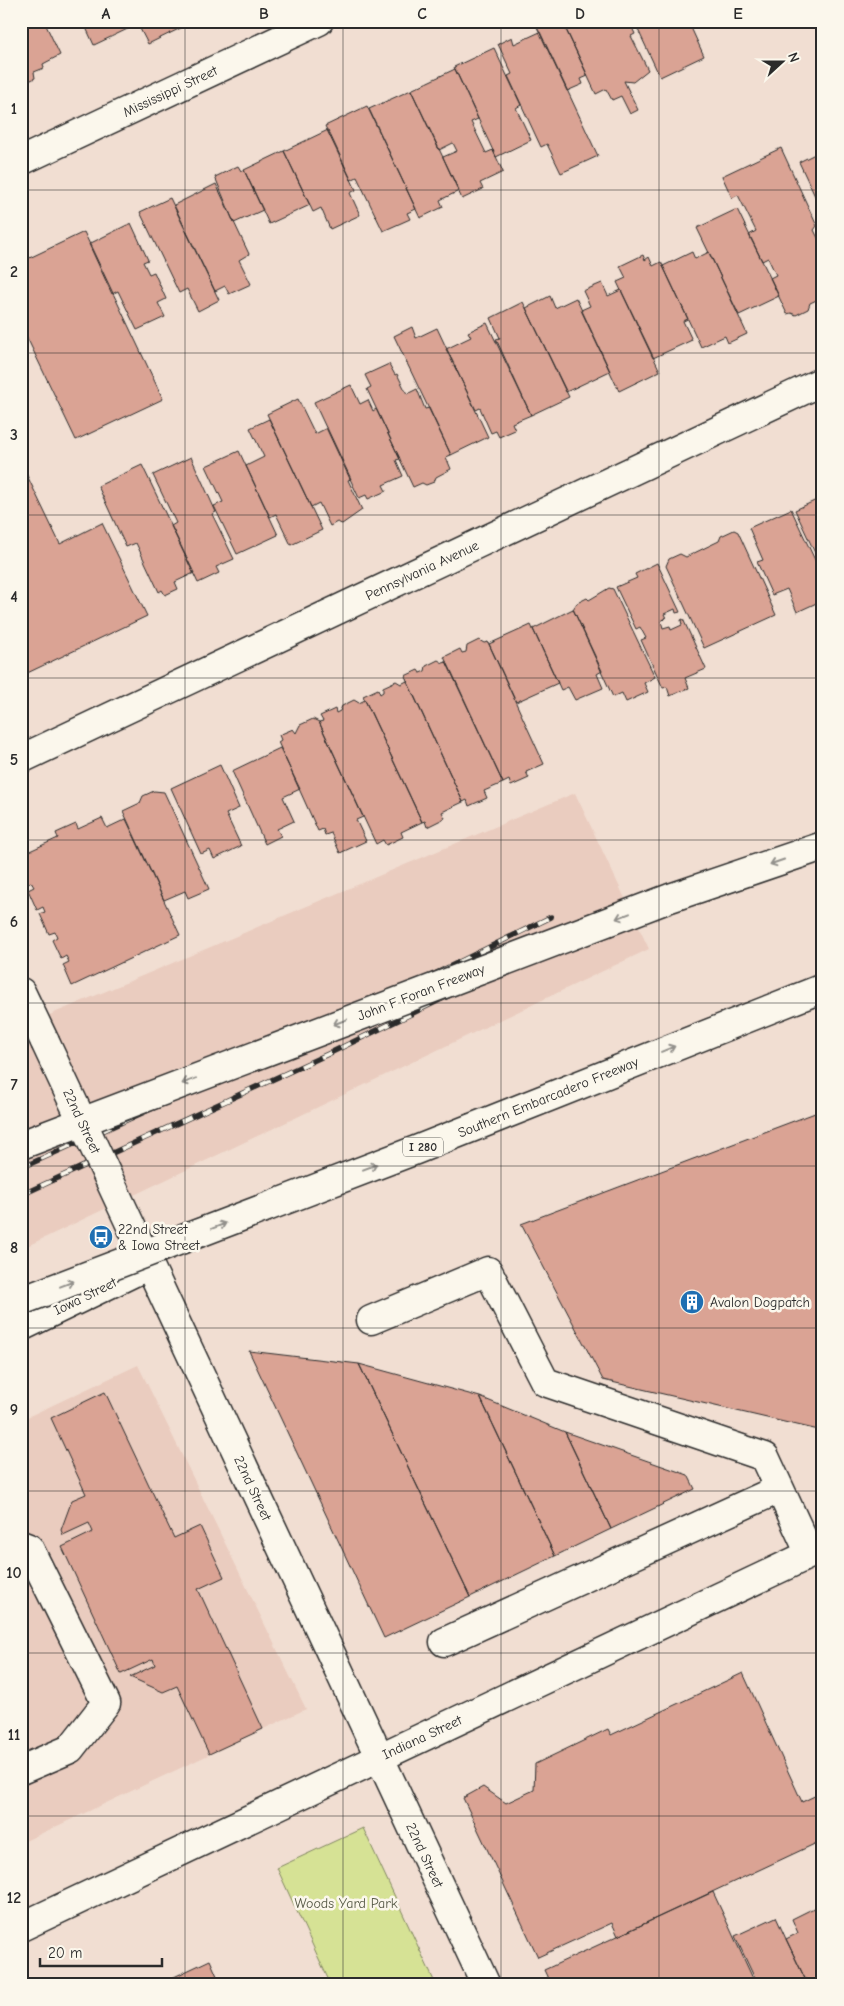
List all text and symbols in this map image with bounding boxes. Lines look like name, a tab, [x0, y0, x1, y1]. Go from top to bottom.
text: A	[102, 5, 111, 23]
text: B	[259, 5, 269, 23]
text: C	[417, 5, 427, 23]
text: D	[575, 5, 585, 23]
text: E	[733, 5, 743, 23]
north arrow	[756, 38, 806, 88]
text: N	[784, 50, 803, 65]
street label: Mississippi Street	[120, 62, 221, 121]
text: 1	[11, 100, 17, 118]
text: 2	[10, 263, 18, 281]
text: 3	[10, 426, 18, 444]
street label: Pennsylvania Avenue	[363, 537, 482, 604]
text: 4	[10, 588, 18, 606]
text: 5	[10, 751, 18, 769]
one-way arrow	[769, 858, 785, 867]
one-way arrow	[616, 912, 632, 921]
text: 6	[10, 913, 18, 931]
street label: John F Foran Freeway	[355, 960, 488, 1025]
one-way arrow	[333, 1019, 348, 1028]
one-way arrow	[660, 1044, 675, 1054]
street label: Southern Embarcadero Freeway	[455, 1053, 642, 1142]
text: 7	[10, 1076, 18, 1094]
one-way arrow	[181, 1077, 197, 1086]
street label: 22nd Street	[59, 1086, 104, 1157]
road number: I 280	[403, 1138, 443, 1156]
one-way arrow	[362, 1162, 377, 1172]
one-way arrow	[211, 1220, 226, 1229]
place label: 22nd Street & Iowa Street	[118, 1221, 201, 1254]
bus stop icon: 22nd Street & Iowa Street	[88, 1224, 114, 1250]
text: 8	[10, 1239, 18, 1257]
street label: Iowa Street	[51, 1273, 120, 1319]
one-way arrow	[59, 1279, 74, 1288]
building icon: Avalon Dogpatch	[679, 1289, 705, 1315]
place label: Avalon Dogpatch	[710, 1294, 810, 1311]
text: 9	[10, 1401, 18, 1419]
street label: 22nd Street	[230, 1453, 275, 1524]
text: 10	[6, 1564, 22, 1582]
street label: Indiana Street	[380, 1711, 466, 1763]
text: 11	[8, 1726, 20, 1744]
street label: 22nd Street	[402, 1820, 447, 1891]
text: 12	[7, 1889, 21, 1907]
park label: Woods Yard Park	[294, 1895, 398, 1912]
scale bar	[40, 1936, 162, 1968]
text: 20 m	[48, 1944, 82, 1962]

